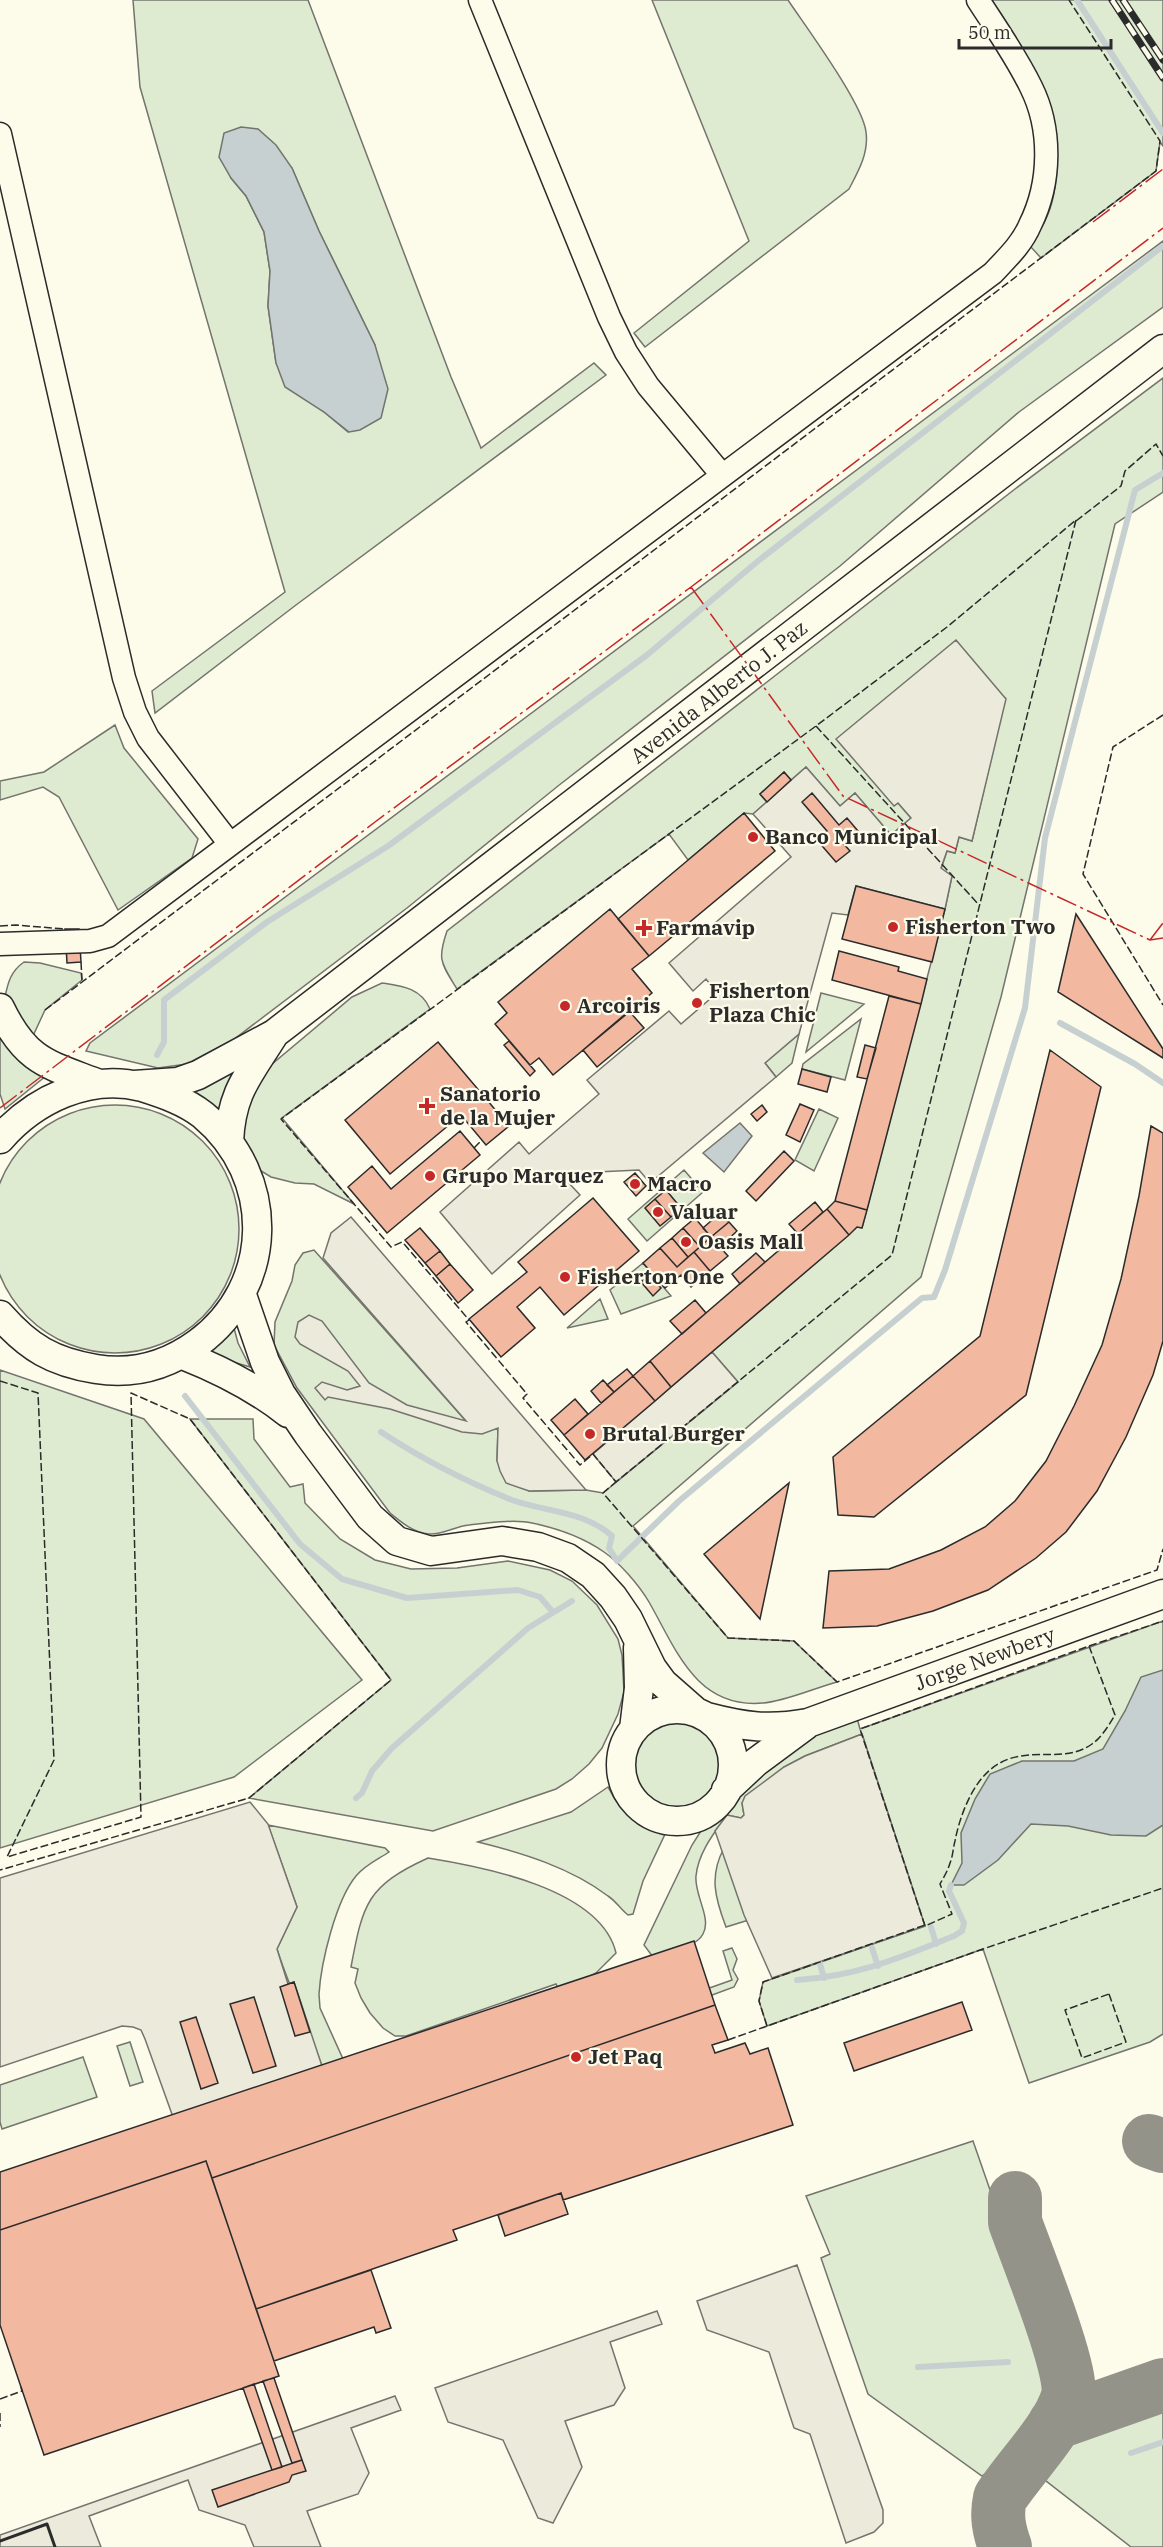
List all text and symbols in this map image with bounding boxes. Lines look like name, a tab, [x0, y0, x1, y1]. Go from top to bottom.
scale bar	[959, 12, 1110, 50]
text: 50 m	[968, 21, 1011, 44]
street label: Avenida Alberto J. Paz	[624, 613, 813, 769]
place label: Banco Municipal	[765, 822, 938, 850]
marker: Banco Municipal	[746, 830, 760, 844]
place label: Fisherton Two	[905, 912, 1056, 940]
place label: Farmavip	[656, 913, 755, 941]
marker: Fisherton Two	[886, 920, 900, 934]
marker: Farmavip	[637, 921, 651, 935]
place label: Fisherton Plaza Chic	[709, 976, 816, 1028]
place label: Arcoiris	[577, 991, 660, 1019]
marker: Fisherton Plaza Chic	[690, 996, 704, 1010]
marker: Arcoiris	[558, 999, 572, 1013]
place label: Sanatorio de la Mujer	[440, 1079, 556, 1131]
marker: Sanatorio de la Mujer	[418, 1097, 436, 1115]
place label: Grupo Marquez	[442, 1161, 604, 1189]
marker: Grupo Marquez	[423, 1169, 437, 1183]
place label: Macro	[647, 1169, 712, 1197]
marker: Macro	[628, 1177, 642, 1191]
place label: Valuar	[670, 1197, 738, 1225]
marker: Valuar	[651, 1205, 665, 1219]
place label: Oasis Mall	[698, 1227, 804, 1255]
marker: Oasis Mall	[679, 1235, 693, 1249]
place label: Fisherton One	[577, 1262, 725, 1290]
marker: Fisherton One	[558, 1270, 572, 1284]
place label: Brutal Burger	[602, 1419, 746, 1447]
marker: Brutal Burger	[583, 1427, 597, 1441]
street label: Jorge Newbery	[911, 1620, 1059, 1696]
place label: Jet Paq	[588, 2042, 662, 2070]
marker: Jet Paq	[569, 2050, 583, 2064]

